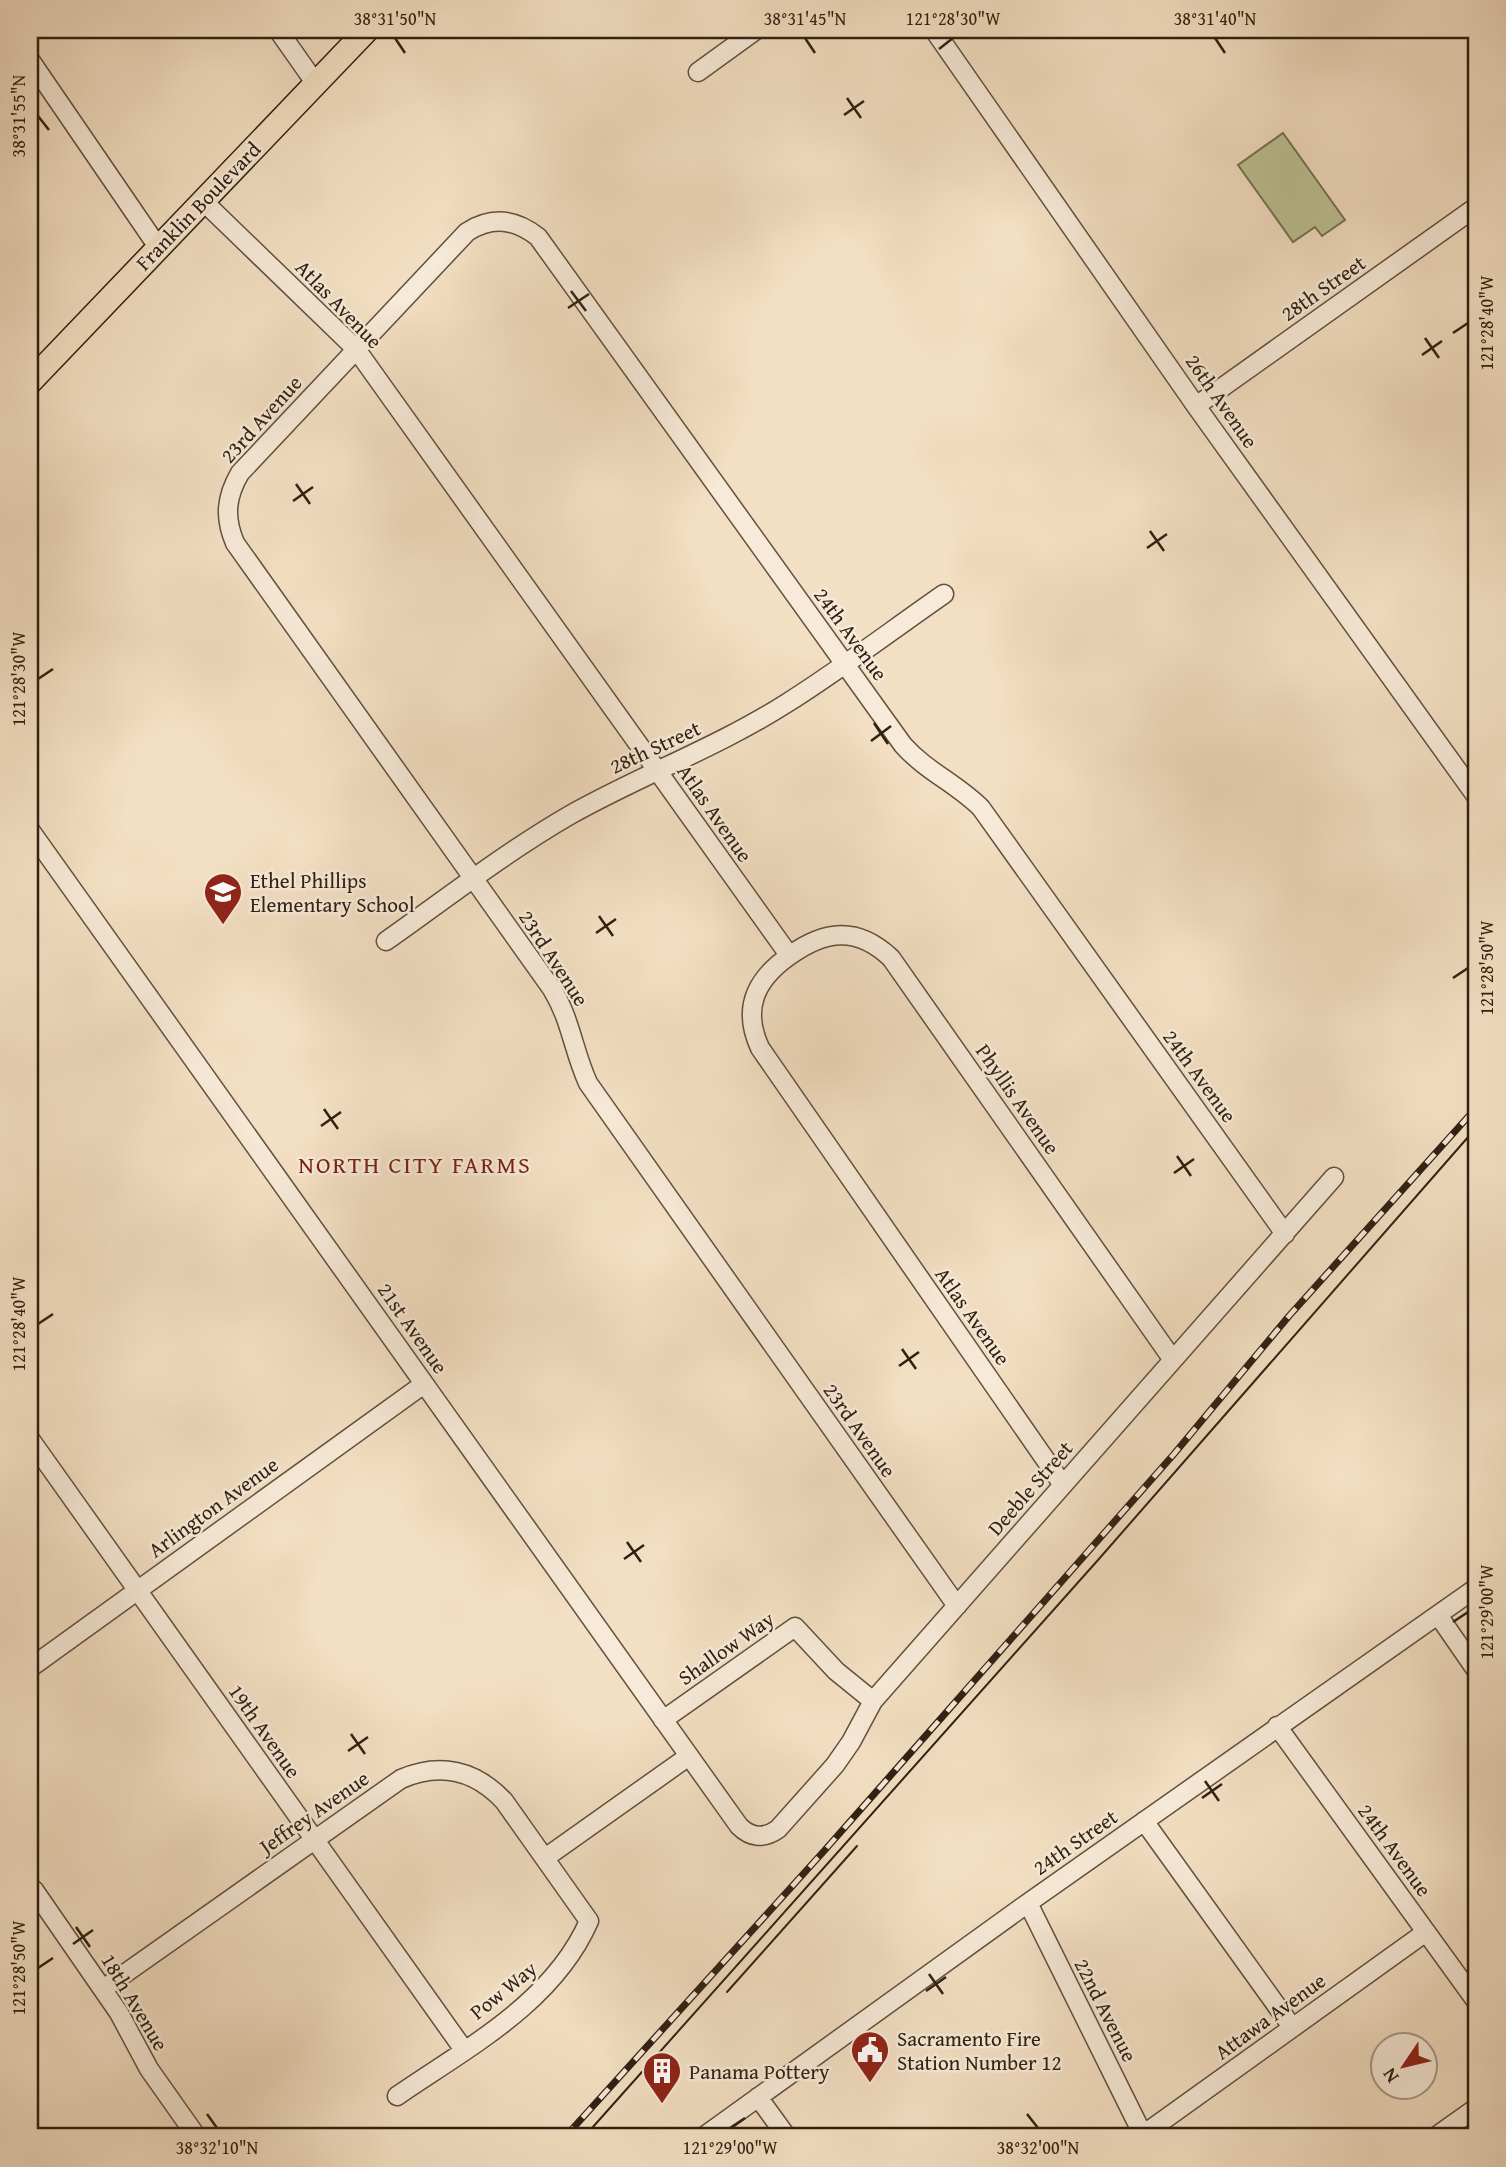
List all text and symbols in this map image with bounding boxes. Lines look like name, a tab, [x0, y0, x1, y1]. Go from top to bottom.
text: 38°31'50"N	[354, 5, 437, 32]
text: 38°31'45"N	[764, 5, 847, 32]
text: 121°28'30"W	[906, 5, 1001, 32]
text: 38°31'40"N	[1174, 5, 1257, 32]
text: 38°31'55"N	[5, 74, 32, 157]
street label: Franklin Boulevard	[128, 134, 268, 277]
street label: 28th Street	[1274, 247, 1372, 329]
street label: Atlas Avenue	[288, 252, 390, 356]
text: 121°28'40"W	[1473, 275, 1500, 370]
street label: 26th Avenue	[1178, 348, 1266, 454]
street label: 23rd Avenue	[213, 368, 309, 470]
street label: 24th Avenue	[807, 581, 896, 687]
text: 121°28'30"W	[5, 631, 32, 726]
street label: 28th Street	[604, 712, 706, 782]
street label: Atlas Avenue	[670, 758, 760, 868]
place label: Ethel Phillips Elementary School	[250, 865, 415, 920]
school or university icon: Ethel Phillips Elementary School	[202, 871, 244, 926]
street label: 23rd Avenue	[511, 904, 597, 1012]
text: 121°28'50"W	[1473, 920, 1500, 1015]
street label: 24th Avenue	[1156, 1023, 1245, 1129]
street label: Phyllis Avenue	[968, 1037, 1068, 1161]
district label: NORTH CITY FARMS	[298, 1147, 532, 1182]
street label: Atlas Avenue	[928, 1261, 1018, 1371]
text: 121°28'40"W	[5, 1276, 32, 1371]
street label: 21st Avenue	[370, 1276, 456, 1380]
street label: 23rd Avenue	[816, 1376, 904, 1484]
street label: Deeble Street	[980, 1433, 1080, 1542]
street label: Arlington Avenue	[141, 1449, 285, 1565]
text: 121°29'00"W	[1473, 1564, 1500, 1659]
street label: Shallow Way	[672, 1603, 781, 1693]
street label: 19th Avenue	[221, 1678, 309, 1784]
street label: Jeffrey Avenue	[250, 1763, 375, 1863]
street label: 24th Avenue	[1351, 1797, 1440, 1903]
street label: 24th Street	[1026, 1801, 1124, 1883]
text: 121°28'50"W	[5, 1920, 32, 2015]
street label: 18th Avenue	[94, 1947, 176, 2057]
street label: Pow Way	[463, 1953, 544, 2027]
street label: 22nd Avenue	[1067, 1953, 1145, 2067]
street label: Attawa Avenue	[1208, 1965, 1332, 2067]
place label: Sacramento Fire Station Number 12	[897, 2023, 1062, 2078]
public building icon: Sacramento Fire Station Number 12	[849, 2029, 891, 2084]
north arrow	[1370, 2030, 1440, 2100]
building icon: Panama Pottery	[641, 2050, 683, 2105]
place label: Panama Pottery	[689, 2056, 830, 2087]
text: N	[1375, 2062, 1405, 2089]
text: 38°32'10"N	[176, 2134, 259, 2161]
text: 121°29'00"W	[683, 2134, 778, 2161]
text: 38°32'00"N	[997, 2134, 1080, 2161]

